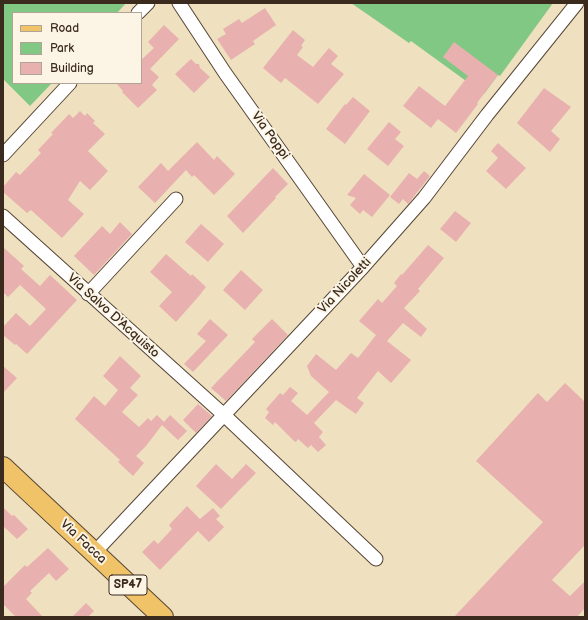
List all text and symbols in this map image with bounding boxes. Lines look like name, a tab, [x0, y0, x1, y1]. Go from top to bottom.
legend	[12, 12, 142, 84]
text: Road	[50, 21, 79, 36]
text: Park	[50, 41, 74, 56]
text: Building	[50, 61, 94, 76]
street label: Via Poppi	[247, 109, 293, 163]
street label: Via Nicoletti	[315, 255, 375, 317]
street label: Via Salvo D'Acquisto	[64, 271, 162, 361]
street label: Via Facca	[57, 517, 109, 567]
road number: SP47	[109, 575, 147, 595]

